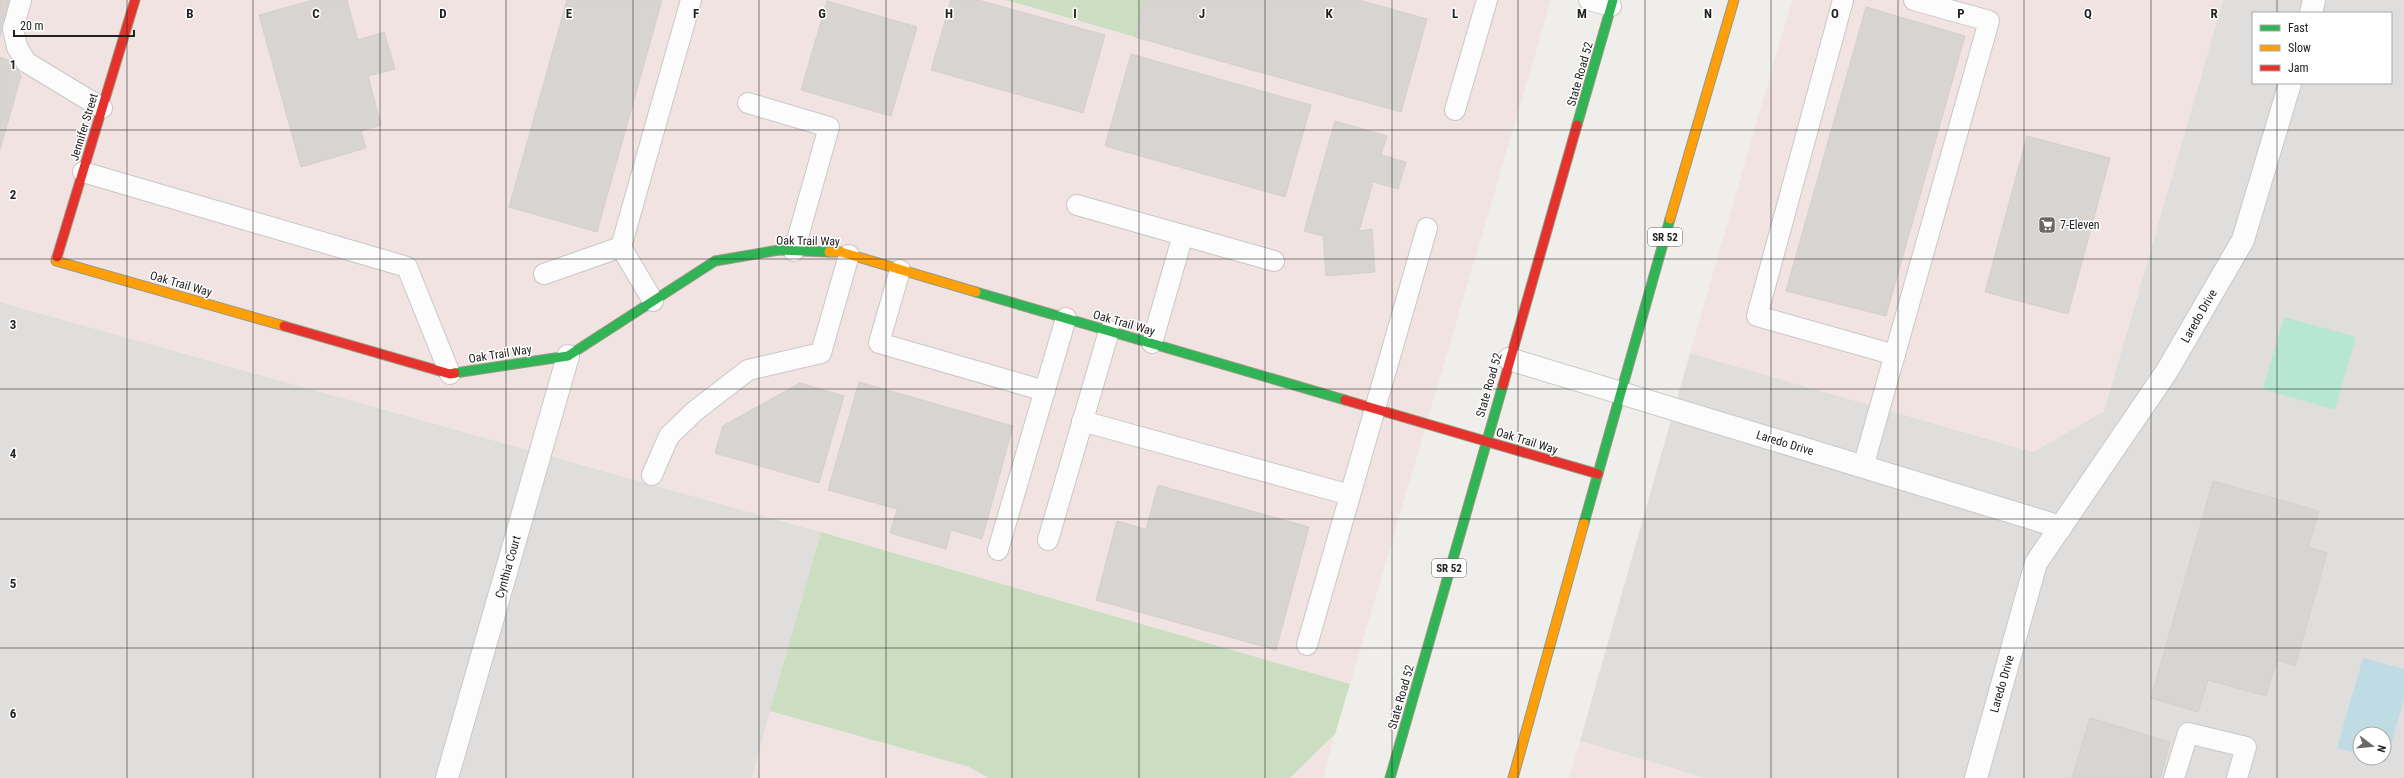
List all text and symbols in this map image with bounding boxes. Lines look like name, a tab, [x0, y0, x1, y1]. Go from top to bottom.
text: B	[186, 6, 194, 21]
text: C	[312, 6, 320, 21]
text: D	[439, 6, 447, 21]
text: E	[566, 6, 573, 21]
text: F	[693, 6, 699, 21]
text: G	[818, 6, 826, 21]
text: H	[945, 6, 953, 21]
text: I	[1073, 6, 1077, 21]
text: J	[1199, 6, 1205, 21]
text: K	[1325, 6, 1333, 21]
text: L	[1452, 6, 1458, 21]
text: M	[1577, 6, 1587, 21]
text: N	[1704, 6, 1712, 21]
text: O	[1831, 6, 1839, 21]
text: P	[1957, 6, 1965, 21]
text: Q	[2084, 6, 2092, 21]
text: R	[2210, 6, 2218, 21]
scale bar	[14, 12, 134, 38]
legend	[2252, 12, 2392, 84]
text: 20 m	[20, 19, 44, 33]
text: Fast	[2288, 21, 2309, 35]
street label: State Road 52	[1564, 40, 1596, 108]
text: Slow	[2288, 41, 2311, 55]
text: 1	[10, 57, 16, 72]
text: Jam	[2288, 61, 2309, 75]
street label: Jennifer Street	[67, 91, 101, 162]
text: 2	[10, 187, 17, 202]
supermarket icon: 7-Eleven	[2037, 215, 2057, 235]
place label: 7-Eleven	[2060, 218, 2100, 232]
road number: SR 52	[1648, 228, 1682, 246]
street label: Oak Trail Way	[776, 233, 840, 249]
street label: Oak Trail Way	[148, 268, 214, 300]
street label: Laredo Drive	[2178, 286, 2220, 345]
street label: Oak Trail Way	[1091, 307, 1157, 339]
text: 3	[10, 317, 16, 332]
street label: Oak Trail Way	[467, 342, 533, 366]
street label: State Road 52	[1473, 351, 1505, 419]
street label: Oak Trail Way	[1494, 425, 1560, 457]
street label: Laredo Drive	[1755, 428, 1816, 458]
text: 4	[10, 446, 17, 461]
street label: Cynthia Court	[492, 534, 524, 600]
road number: SR 52	[1432, 559, 1466, 577]
text: 5	[10, 576, 17, 591]
street label: Laredo Drive	[1987, 653, 2017, 714]
street label: State Road 52	[1385, 663, 1417, 731]
text: 6	[10, 706, 17, 721]
north arrow	[2352, 726, 2392, 766]
text: N	[2374, 744, 2388, 754]

